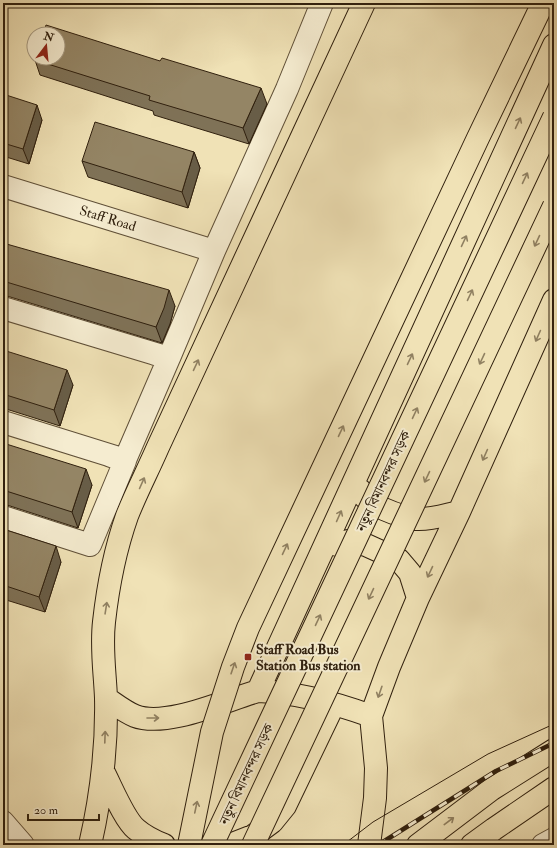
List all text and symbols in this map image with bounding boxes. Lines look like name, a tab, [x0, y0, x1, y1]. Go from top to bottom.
north arrow	[26, 26, 66, 66]
text: N	[41, 29, 56, 45]
one-way arrow	[515, 117, 522, 129]
one-way arrow	[522, 172, 529, 184]
street label: Staff Road	[77, 202, 138, 235]
one-way arrow	[461, 235, 468, 247]
one-way arrow	[533, 235, 540, 247]
one-way arrow	[467, 290, 474, 302]
one-way arrow	[534, 330, 541, 342]
one-way arrow	[478, 353, 485, 365]
one-way arrow	[407, 354, 414, 366]
one-way arrow	[193, 359, 200, 371]
one-way arrow	[412, 408, 419, 420]
one-way arrow	[338, 426, 345, 438]
street label: নতুন বিমানবন্দর সড়ক	[352, 427, 415, 535]
one-way arrow	[480, 448, 488, 460]
one-way arrow	[423, 470, 430, 482]
one-way arrow	[139, 478, 146, 490]
one-way arrow	[335, 510, 343, 522]
one-way arrow	[282, 543, 289, 555]
one-way arrow	[426, 566, 433, 578]
one-way arrow	[367, 588, 374, 600]
one-way arrow	[102, 602, 110, 615]
one-way arrow	[315, 614, 322, 626]
place label: Staff Road Bus Station Bus station	[256, 641, 361, 674]
marker: Staff Road Bus Station Bus station	[243, 652, 253, 662]
one-way arrow	[230, 661, 237, 674]
one-way arrow	[375, 686, 383, 698]
one-way arrow	[147, 714, 160, 722]
street label: নতুন বিমানবন্দর সড়ক	[215, 720, 278, 828]
one-way arrow	[101, 731, 108, 744]
scale bar	[28, 796, 99, 822]
one-way arrow	[193, 801, 201, 814]
text: 20 m	[34, 803, 59, 818]
one-way arrow	[444, 817, 455, 826]

